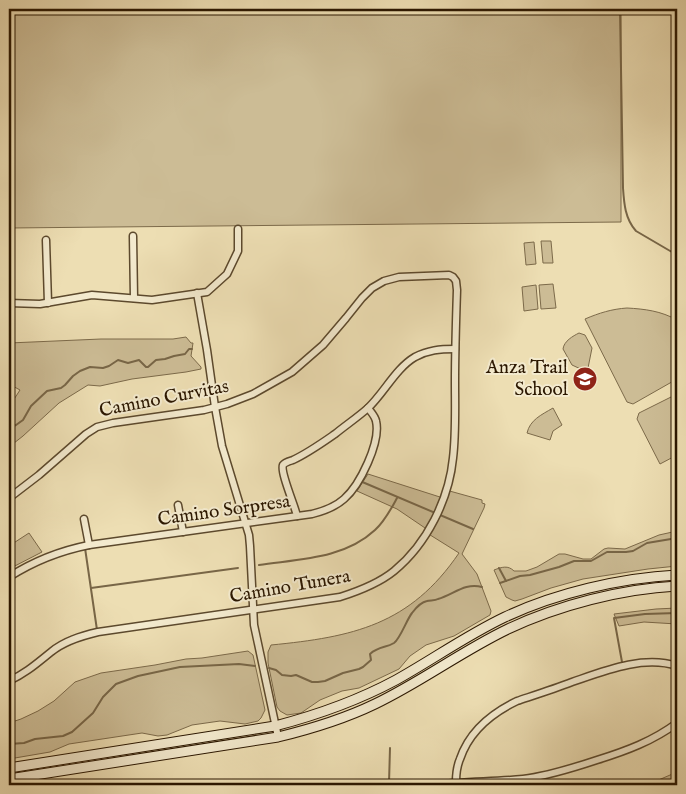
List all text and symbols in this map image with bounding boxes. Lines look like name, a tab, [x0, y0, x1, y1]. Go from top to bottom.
place label: Anza Trail School	[485, 356, 569, 402]
school or university icon: Anza Trail School	[572, 366, 598, 392]
street label: Camino Curvitas	[97, 375, 231, 423]
street label: Camino Sorpresa	[156, 490, 293, 532]
street label: Camino Tunera	[228, 564, 353, 609]

